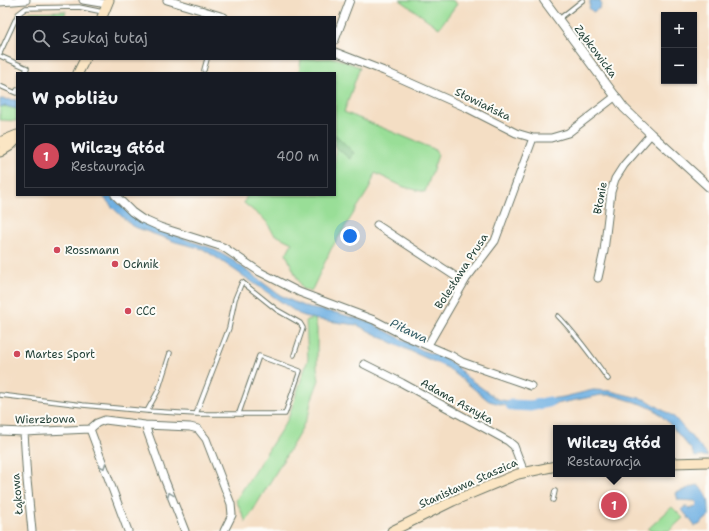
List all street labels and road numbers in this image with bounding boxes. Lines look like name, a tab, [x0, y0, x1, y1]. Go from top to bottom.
street label: Ząbkowicka	[571, 22, 621, 81]
street label: Słowiańska	[452, 84, 513, 124]
street label: Błonie	[590, 181, 611, 216]
street label: Bolesława Prusa	[431, 230, 492, 312]
street label: Adama Asnyka	[418, 375, 496, 428]
street label: Wierzbowa	[15, 411, 75, 428]
street label: Stanisława Staszica	[416, 455, 520, 512]
street label: Łąkowa	[8, 473, 27, 516]

